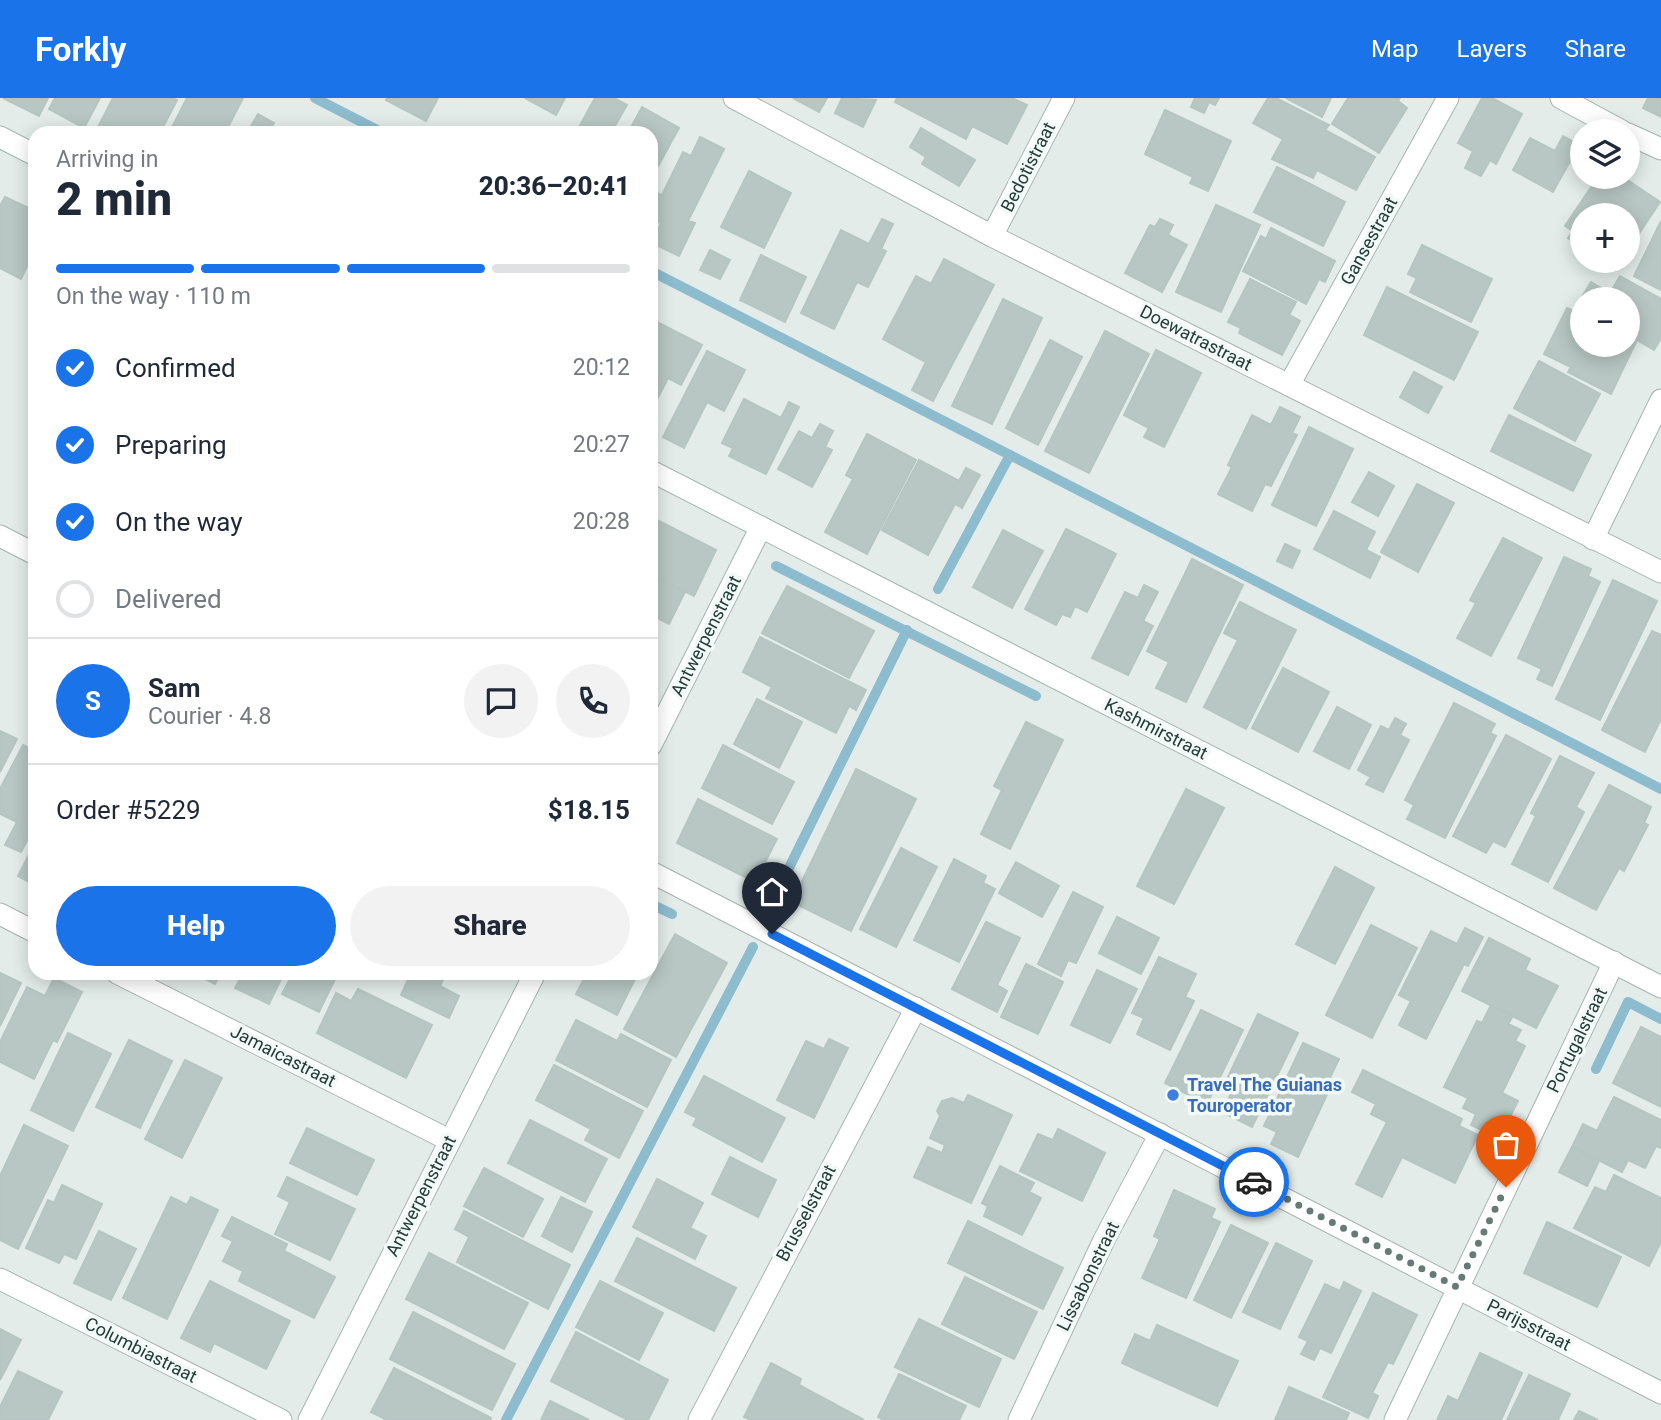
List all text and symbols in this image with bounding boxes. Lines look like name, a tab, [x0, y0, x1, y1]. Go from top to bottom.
text: Forkly	[35, 30, 126, 69]
text: Map	[1371, 35, 1419, 63]
text: Layers	[1457, 35, 1527, 63]
text: Share	[1565, 35, 1626, 63]
street label: Bedotistraat	[996, 118, 1059, 215]
map controls	[1570, 119, 1640, 357]
button: layers	[1570, 119, 1640, 189]
text: Arriving in	[56, 146, 159, 173]
text: 20:36–20:41	[479, 171, 630, 201]
text: 2 min	[56, 172, 172, 226]
street label: Gansestraat	[1336, 193, 1401, 288]
button: +	[1570, 203, 1640, 273]
text: On the way · 110 m	[56, 283, 251, 310]
button: −	[1570, 287, 1640, 357]
street label: Doewatrastraat	[1137, 300, 1256, 375]
icon: check	[56, 349, 94, 387]
text: Confirmed	[115, 353, 236, 383]
text: 20:12	[573, 354, 630, 381]
icon: check	[56, 426, 94, 464]
text: Preparing	[115, 430, 227, 460]
text: 20:27	[573, 431, 630, 458]
icon: check	[56, 503, 94, 541]
text: On the way	[115, 507, 243, 537]
text: 20:28	[573, 508, 630, 535]
street label: Antwerpenstraat	[666, 572, 745, 700]
text: Delivered	[115, 584, 222, 614]
button: chat	[464, 664, 538, 738]
button: phone	[556, 664, 630, 738]
text: Sam	[148, 673, 200, 703]
text: S	[85, 686, 101, 716]
street label: Kashmirstraat	[1101, 694, 1211, 764]
text: Courier · 4.8	[148, 703, 271, 730]
text: Order #5229	[56, 795, 201, 825]
text: $18.15	[548, 795, 630, 825]
pin	[742, 862, 802, 934]
icon: home	[753, 873, 791, 911]
button: Help	[56, 886, 336, 966]
button: Share	[350, 886, 630, 966]
street label: Portugalstraat	[1542, 984, 1611, 1096]
street label: Jamaicastraat	[227, 1020, 339, 1091]
place label: Travel The Guianas Touroperator	[1187, 1074, 1342, 1116]
marker: Travel The Guianas Touroperator	[1165, 1087, 1181, 1103]
pin	[1476, 1115, 1536, 1187]
icon: bag	[1487, 1126, 1525, 1164]
street label: Antwerpenstraat	[381, 1132, 460, 1260]
courier	[1219, 1147, 1289, 1217]
street label: Brusselstraat	[771, 1161, 840, 1265]
icon: car	[1235, 1163, 1273, 1201]
street label: Lissabonstraat	[1052, 1218, 1123, 1334]
street label: Parijsstraat	[1484, 1294, 1575, 1355]
street label: Columbiastraat	[82, 1312, 201, 1387]

